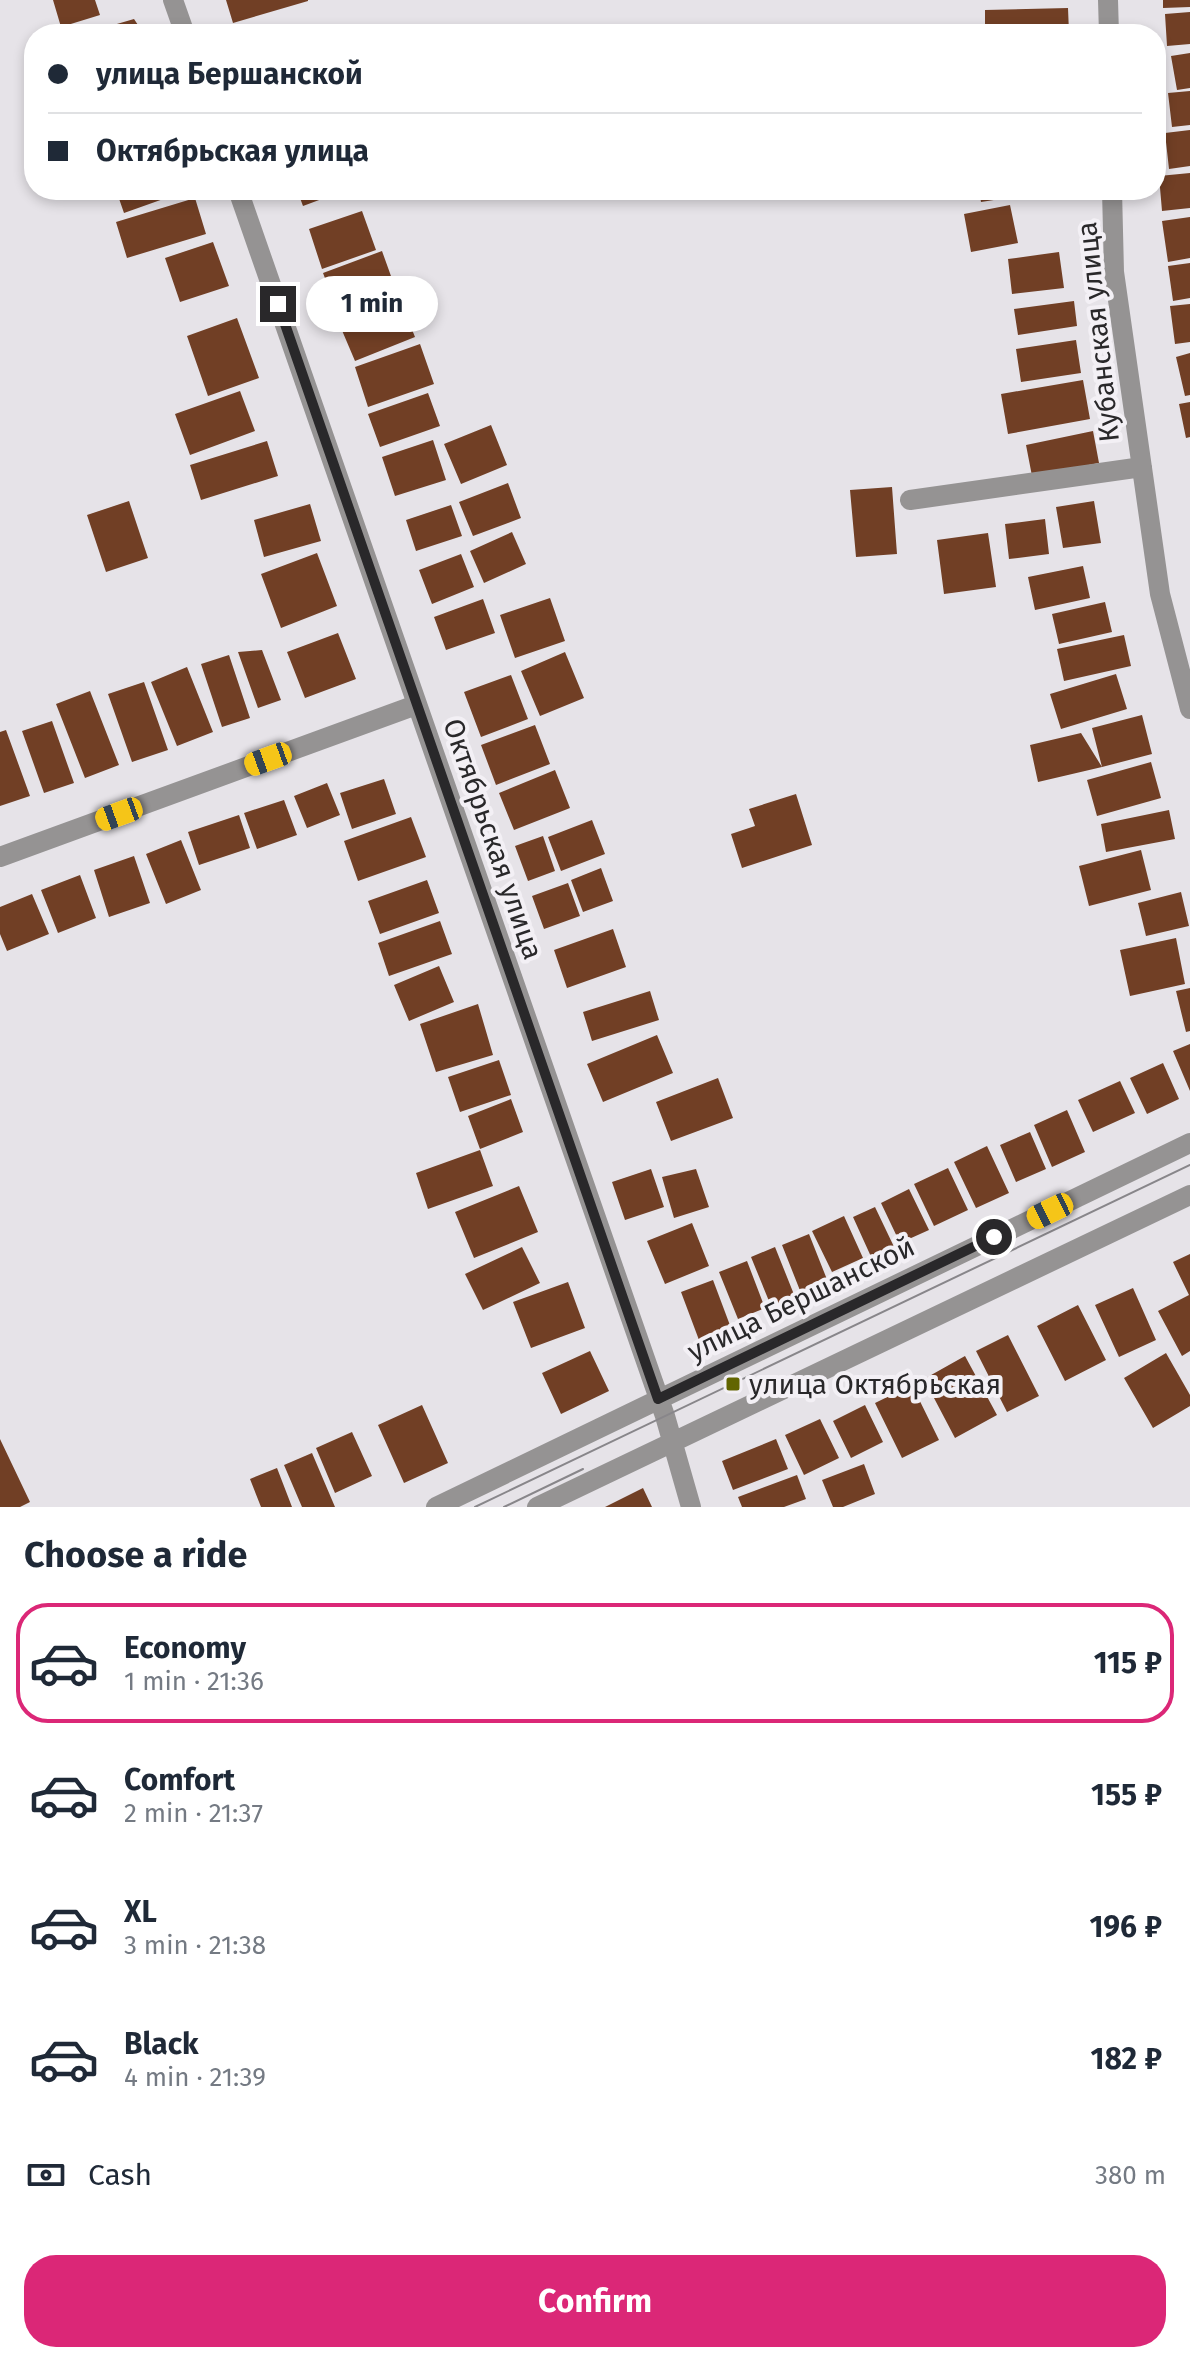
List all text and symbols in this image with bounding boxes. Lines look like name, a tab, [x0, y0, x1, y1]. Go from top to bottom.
text: улица Бершанской	[96, 56, 363, 92]
text: Октябрьская улица	[96, 133, 369, 169]
street label: Кубанская улица	[1070, 220, 1126, 444]
callout: 1 min	[306, 276, 438, 332]
route end	[260, 286, 296, 322]
text: 1 min	[341, 288, 403, 319]
street label: Октябрьская улица	[436, 714, 550, 964]
car	[241, 740, 295, 778]
car	[92, 795, 146, 833]
car	[1023, 1190, 1077, 1232]
route start	[976, 1219, 1012, 1255]
street label: улица Бершанской	[682, 1230, 920, 1368]
place label: улица Октябрьская	[749, 1368, 1001, 1401]
marker: улица Октябрьская	[724, 1375, 742, 1393]
text: Choose a ride	[24, 1533, 247, 1577]
icon: car	[28, 1627, 100, 1699]
text: Economy	[124, 1630, 246, 1666]
text: 115 ₽	[1094, 1645, 1162, 1681]
text: 1 min · 21:36	[124, 1666, 264, 1697]
icon: car	[28, 1759, 100, 1831]
text: Comfort	[124, 1762, 235, 1798]
text: 155 ₽	[1091, 1777, 1162, 1813]
text: 2 min · 21:37	[124, 1798, 263, 1829]
icon: car	[28, 1891, 100, 1963]
text: XL	[124, 1894, 157, 1930]
text: 196 ₽	[1089, 1909, 1162, 1945]
text: 3 min · 21:38	[124, 1930, 266, 1961]
icon: car	[28, 2023, 100, 2095]
text: Black	[124, 2026, 199, 2062]
text: 182 ₽	[1090, 2041, 1162, 2077]
text: 4 min · 21:39	[124, 2062, 266, 2093]
icon: cash	[24, 2153, 68, 2197]
text: Cash	[88, 2157, 152, 2193]
text: 380 m	[1095, 2160, 1166, 2191]
button: Confirm	[24, 2255, 1166, 2347]

